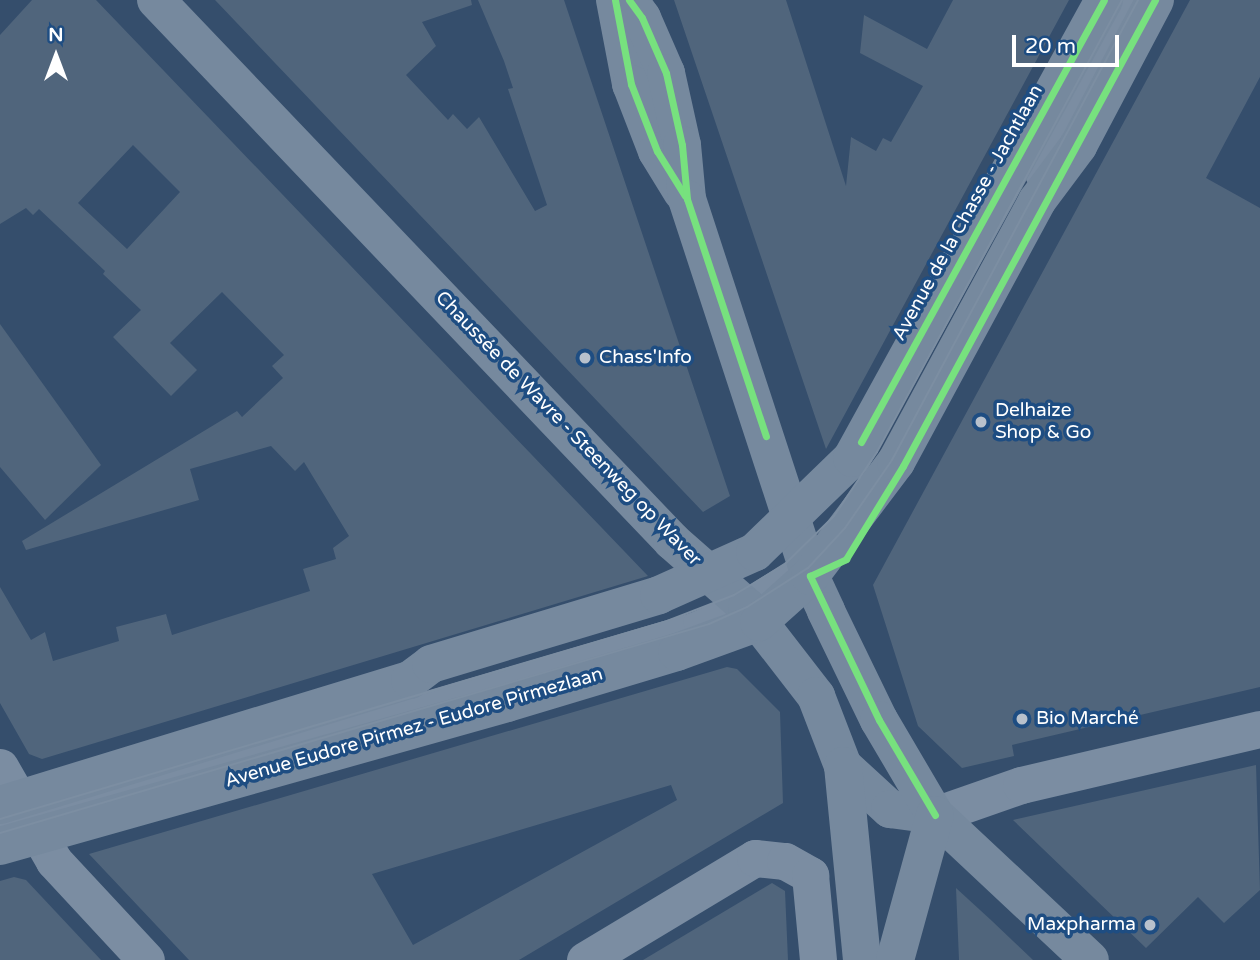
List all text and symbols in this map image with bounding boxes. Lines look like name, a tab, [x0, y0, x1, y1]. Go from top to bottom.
north arrow	[21, 21, 91, 91]
scale bar	[1015, 21, 1122, 65]
text: N	[48, 24, 64, 46]
text: 20 m	[1025, 34, 1076, 59]
street label: Avenue de la Chasse - Jachtlaan	[888, 81, 1048, 345]
street label: Chaussée de Wavre - Steenweg op Waver	[430, 287, 706, 571]
place label: Chass'Info	[599, 347, 692, 369]
marker: Chass'Info	[577, 350, 593, 366]
place label: Delhaize Shop & Go	[995, 400, 1091, 444]
marker: Delhaize Shop & Go	[973, 414, 989, 430]
street label: Avenue Eudore Pirmez - Eudore Pirmezlaan	[222, 663, 606, 793]
place label: Bio Marché	[1036, 708, 1139, 730]
marker: Bio Marché	[1014, 711, 1030, 727]
place label: Maxpharma	[1027, 914, 1136, 936]
marker: Maxpharma	[1142, 917, 1158, 933]

